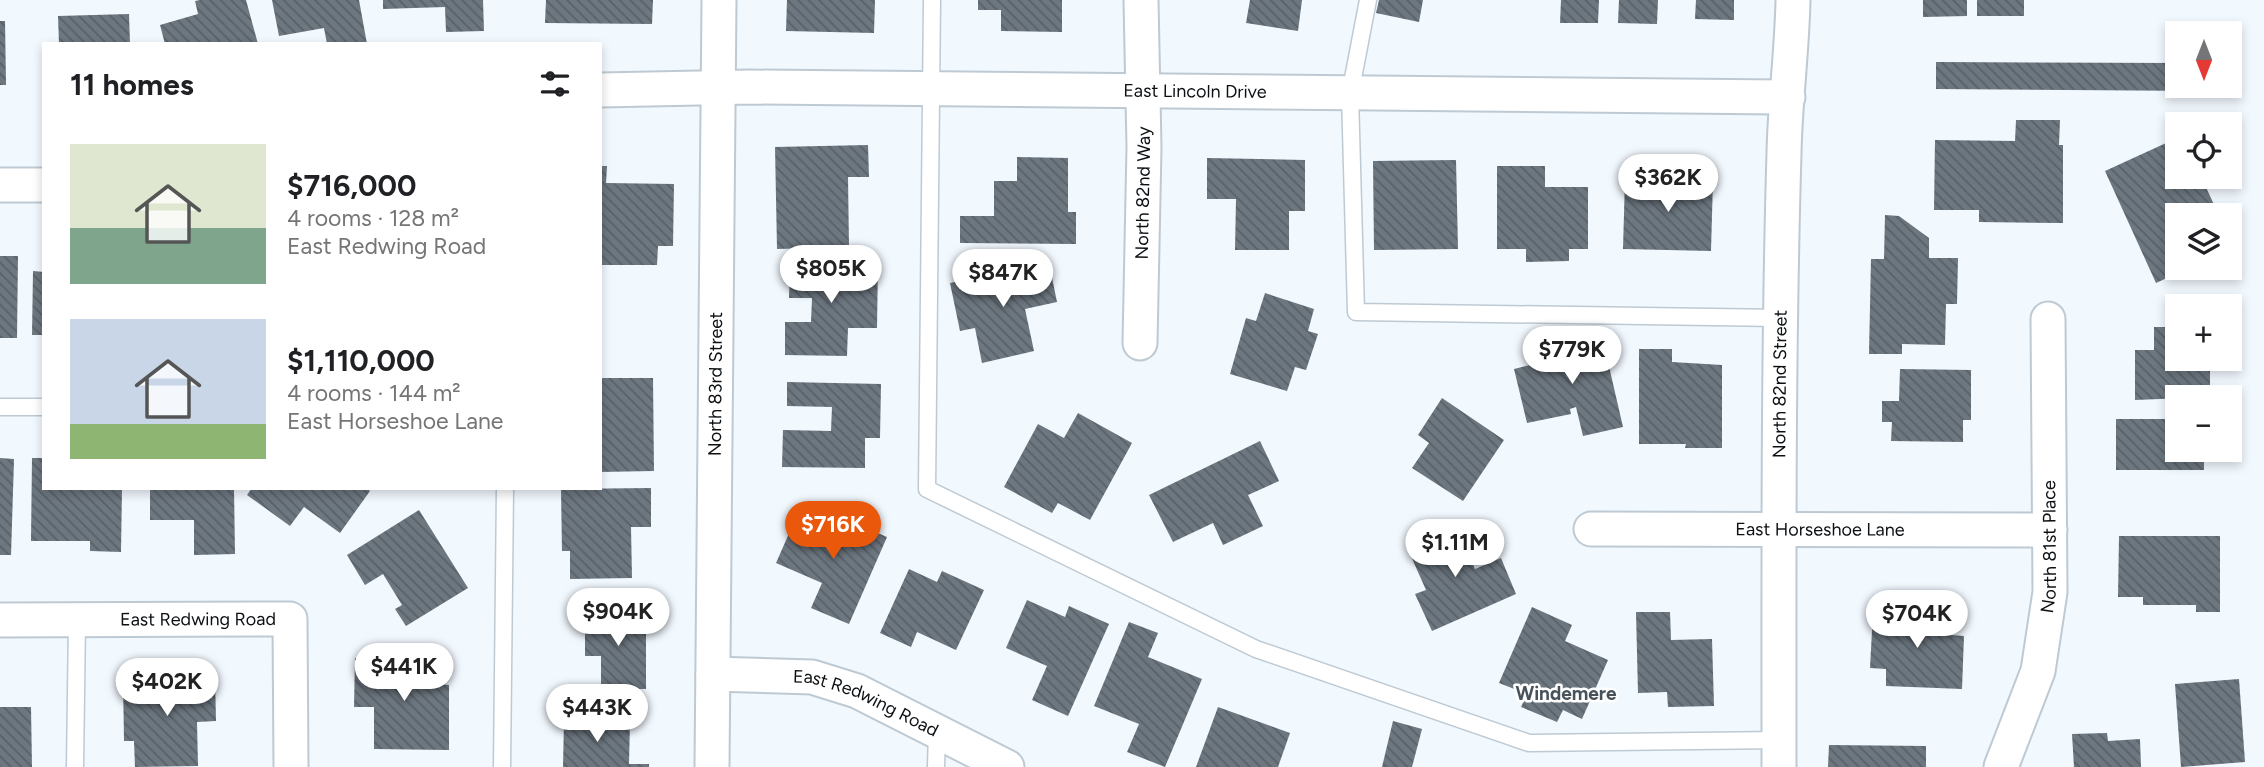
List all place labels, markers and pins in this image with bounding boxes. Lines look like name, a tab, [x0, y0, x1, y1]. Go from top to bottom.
pin: $362K	[1619, 154, 1717, 214]
pin: $805K	[782, 246, 880, 305]
pin: $847K	[954, 250, 1052, 309]
pin: $779K	[1523, 326, 1621, 386]
pin: $716K	[784, 502, 882, 561]
pin: $1.11M	[1398, 520, 1512, 579]
pin: $904K	[569, 588, 667, 648]
pin: $704K	[1868, 590, 1966, 650]
pin: $441K	[355, 644, 453, 703]
pin: $402K	[118, 658, 216, 718]
pin: $443K	[548, 684, 646, 744]

